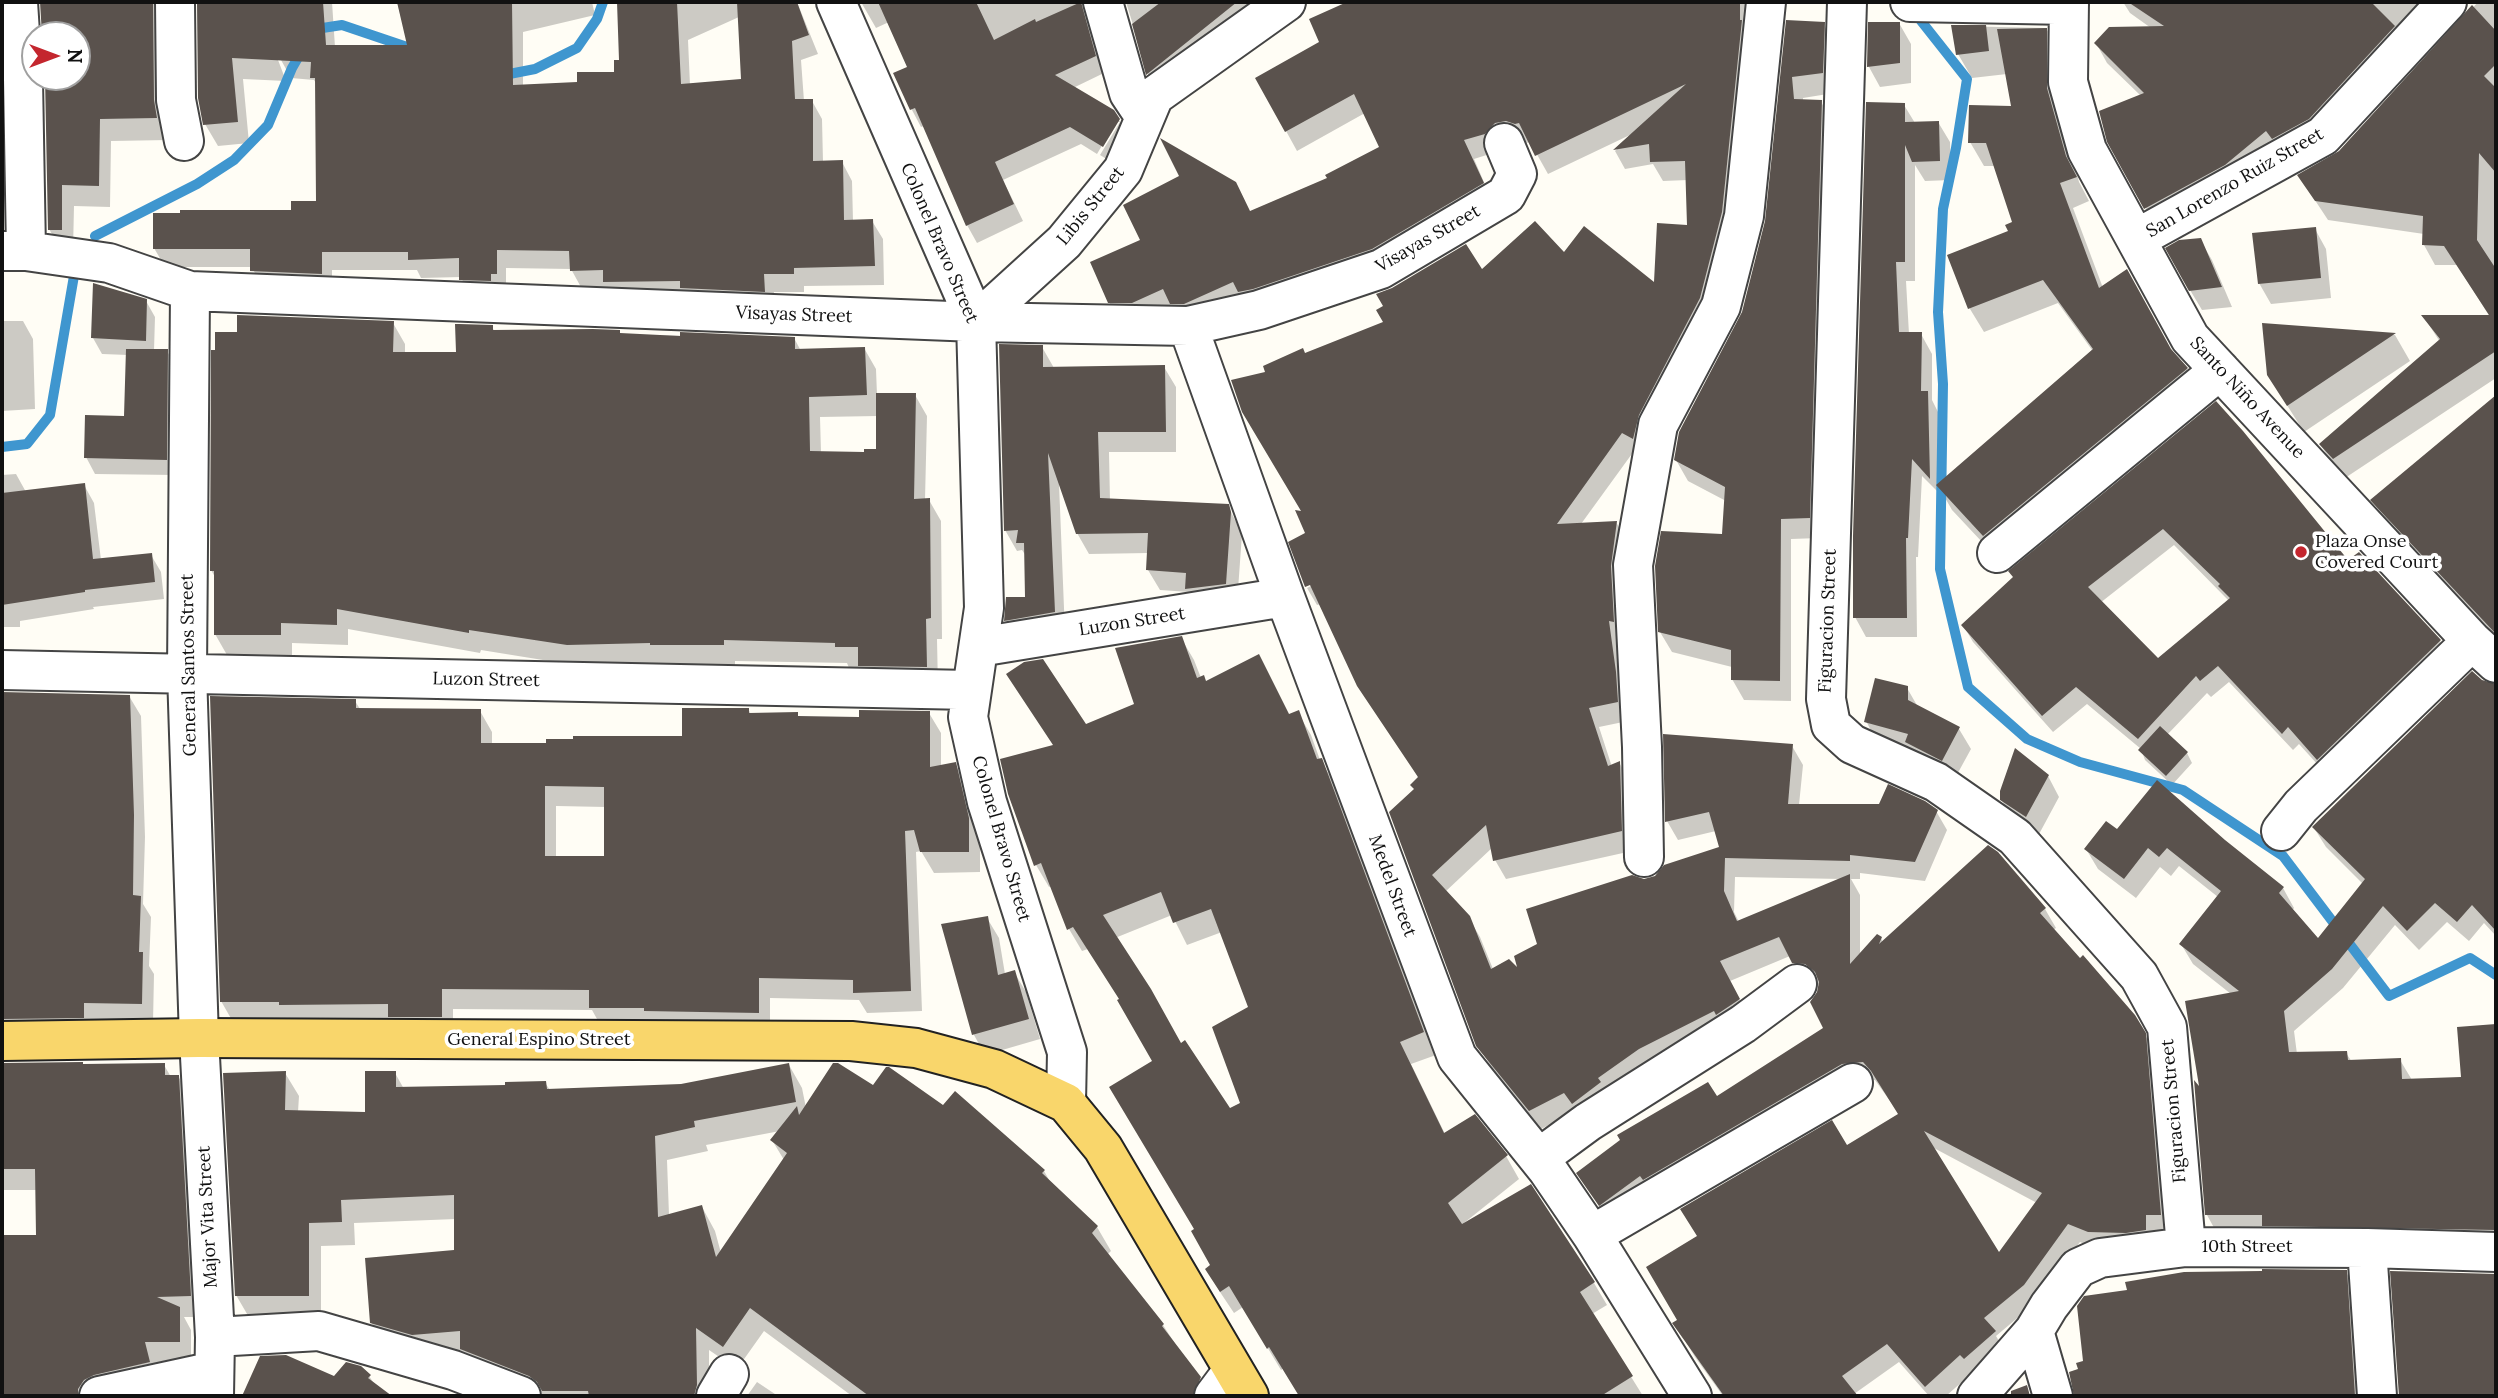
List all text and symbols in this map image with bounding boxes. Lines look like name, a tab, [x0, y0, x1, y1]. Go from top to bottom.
north arrow	[21, 21, 91, 91]
text: N	[63, 49, 87, 63]
street label: San Lorenzo Ruiz Street	[2143, 123, 2327, 243]
street label: Colonel Bravo Street	[895, 160, 983, 326]
street label: Libis Street	[1053, 162, 1129, 250]
street label: Visayas Street	[1372, 200, 1484, 278]
street label: Visayas Street	[735, 302, 853, 328]
street label: Santo Niño Avenue	[2185, 333, 2309, 463]
place label: Plaza Onse Covered Court	[2315, 531, 2438, 574]
marker: Plaza Onse Covered Court	[2293, 544, 2309, 560]
street label: Figuracion Street	[1815, 548, 1841, 694]
street label: General Santos Street	[177, 574, 201, 756]
street label: Luzon Street	[1077, 603, 1187, 641]
street label: Luzon Street	[432, 668, 540, 692]
street label: Colonel Bravo Street	[967, 753, 1035, 925]
street label: Medel Street	[1364, 832, 1420, 940]
street label: General Espino Street	[447, 1029, 631, 1051]
street label: Figuracion Street	[2157, 1038, 2191, 1184]
street label: Major Vita Street	[193, 1145, 223, 1289]
street label: 10th Street	[2201, 1236, 2293, 1258]

